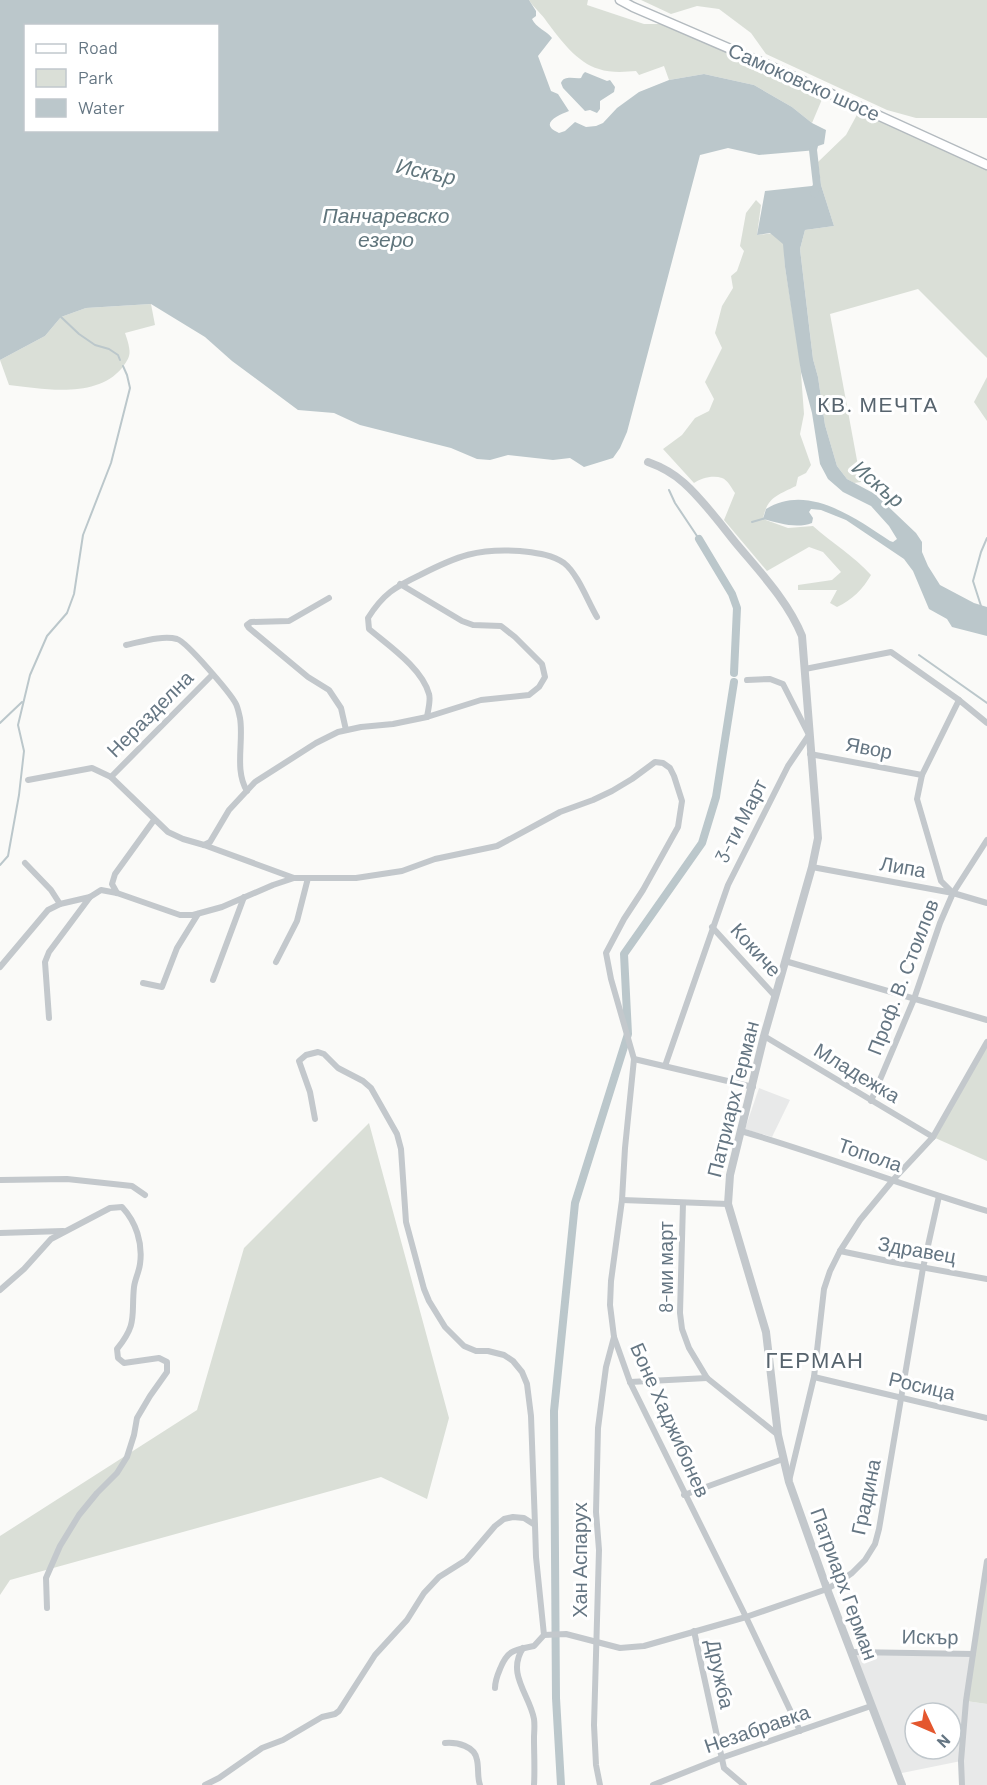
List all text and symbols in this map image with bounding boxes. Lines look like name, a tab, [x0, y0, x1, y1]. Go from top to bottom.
legend	[24, 24, 219, 132]
text: Road	[78, 36, 118, 58]
street label: Самоковско шосе	[725, 37, 884, 125]
text: Park	[78, 66, 113, 88]
text: Water	[78, 96, 125, 118]
water label: Искър	[394, 152, 458, 189]
water label: Панчаревско езеро	[323, 202, 450, 251]
district label: КВ. МЕЧТА	[817, 391, 939, 416]
water label: Искър	[848, 454, 910, 512]
street label: Неразделна	[101, 664, 198, 761]
street label: Явор	[844, 731, 895, 763]
street label: 3-ти Март	[709, 775, 771, 866]
street label: Липа	[878, 850, 929, 882]
street label: Проф. В. Стоилов	[861, 895, 943, 1058]
street label: Кокиче	[726, 917, 787, 981]
street label: Патриарх Герман	[701, 1018, 763, 1179]
street label: Младежка	[810, 1037, 905, 1108]
street label: Топола	[835, 1132, 906, 1176]
street label: 8-ми март	[653, 1221, 677, 1313]
street label: Здравец	[876, 1230, 958, 1268]
street label: Боне Хаджибонев	[626, 1339, 716, 1501]
district label: ГЕРМАН	[766, 1346, 864, 1372]
street label: Росица	[887, 1366, 959, 1404]
street label: Градина	[845, 1456, 885, 1537]
street label: Хан Аспарух	[567, 1502, 591, 1618]
street label: Патриарх Герман	[806, 1504, 884, 1663]
street label: Искър	[901, 1624, 959, 1648]
street label: Дружба	[702, 1637, 740, 1712]
street label: Незабравка	[701, 1699, 813, 1757]
north arrow	[903, 1701, 963, 1761]
text: N	[934, 1731, 955, 1752]

